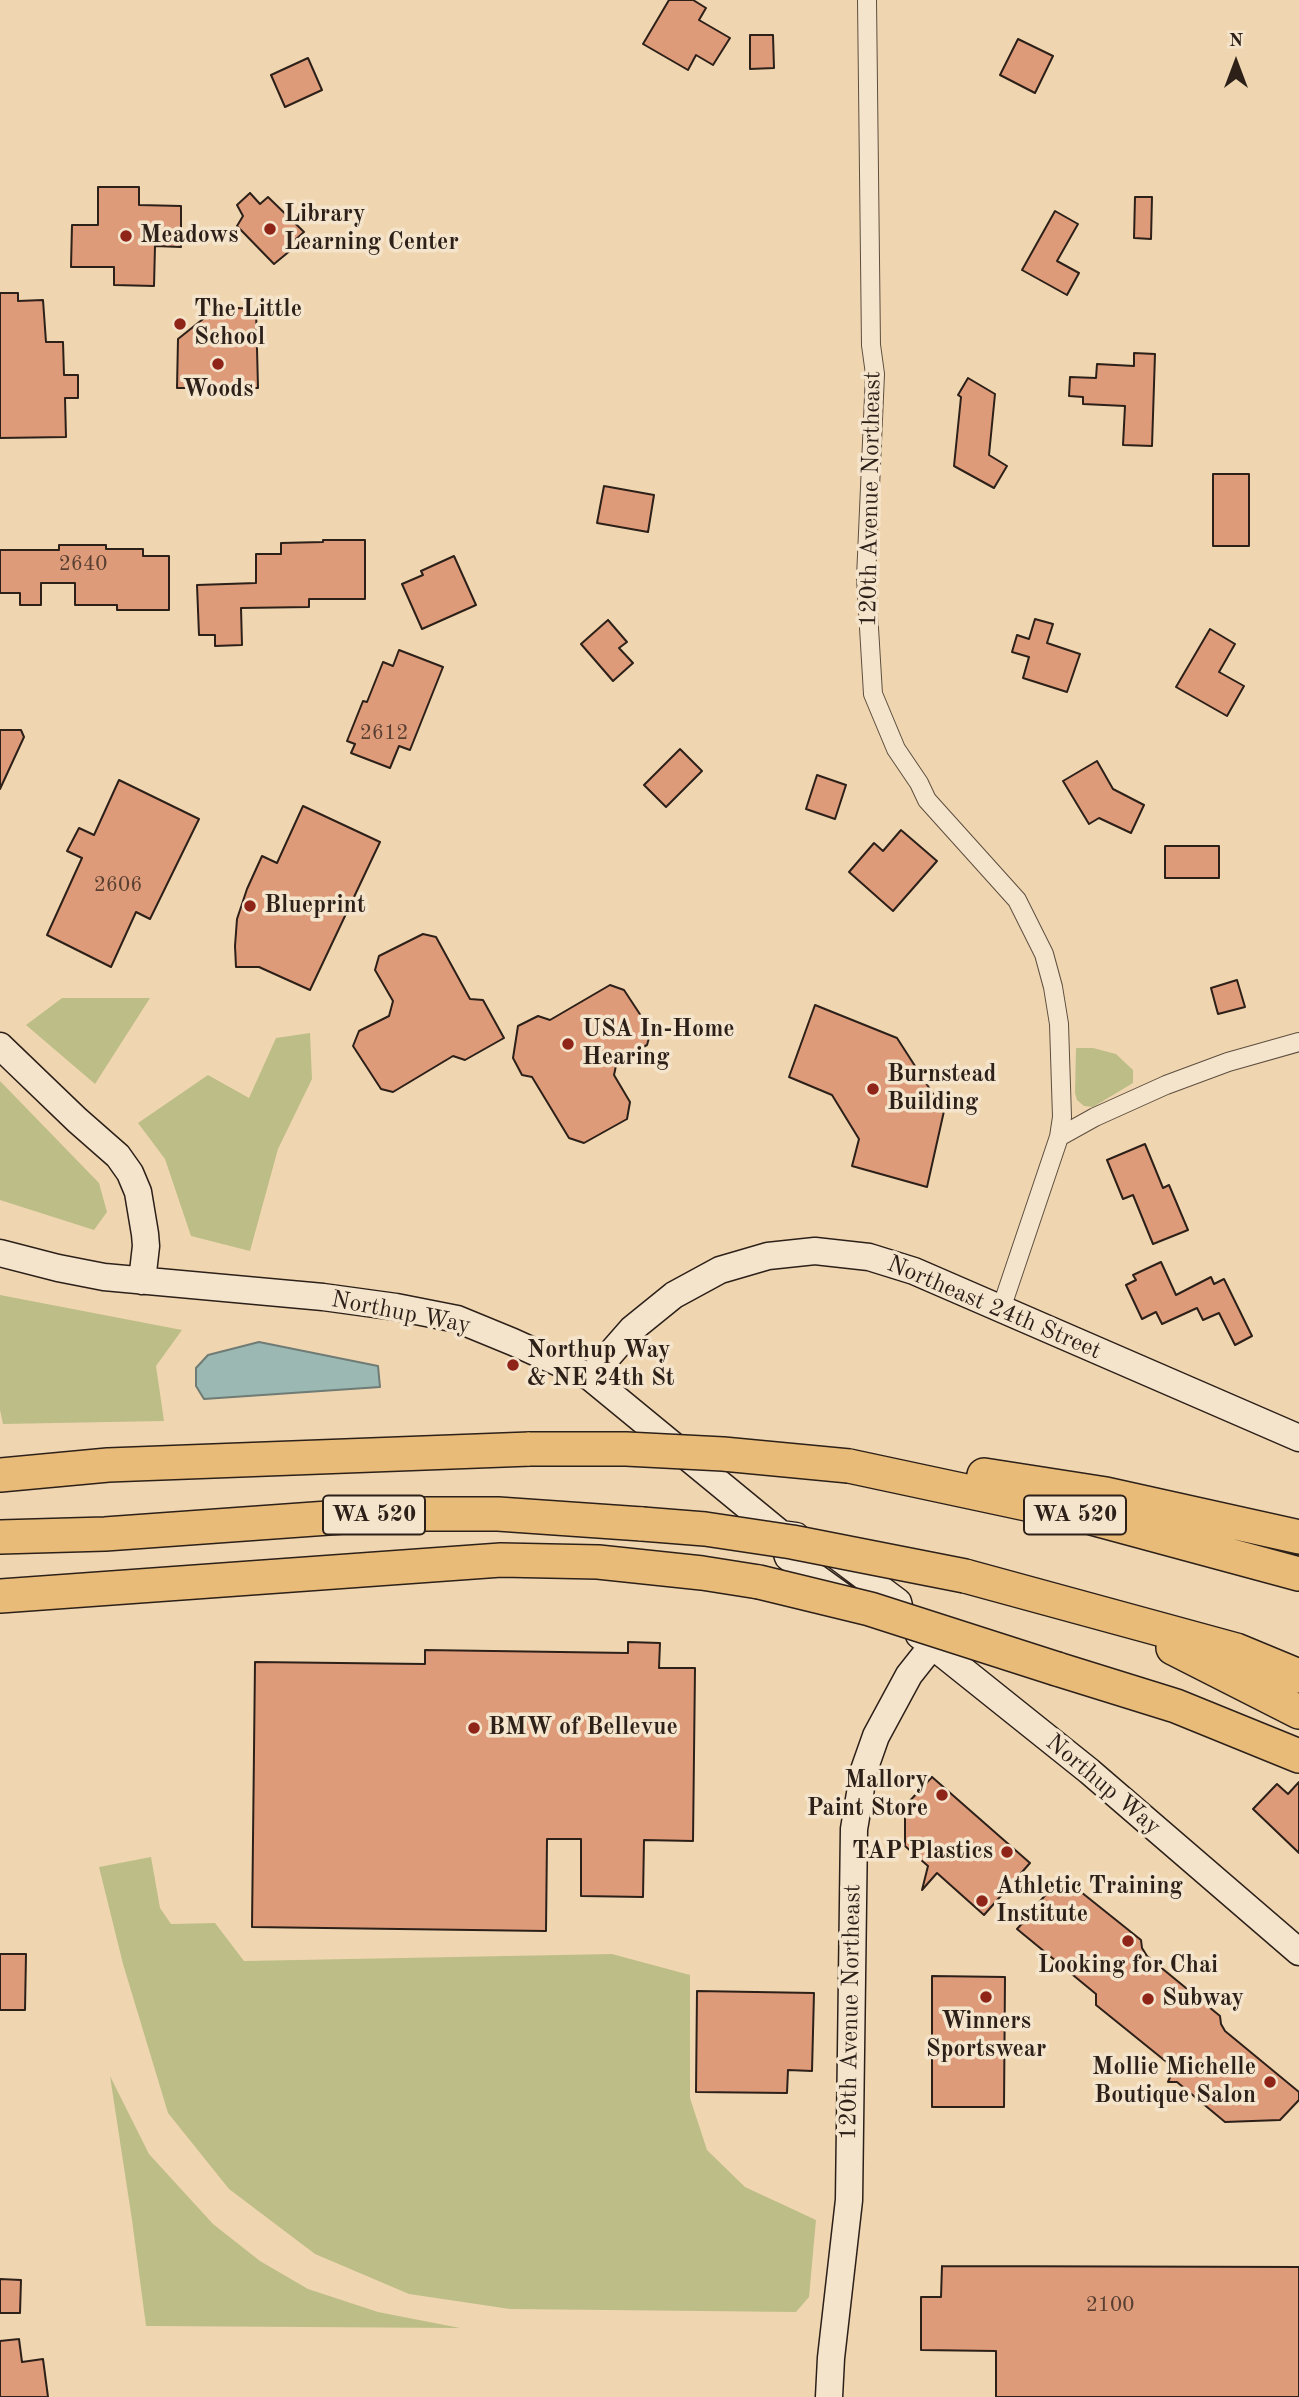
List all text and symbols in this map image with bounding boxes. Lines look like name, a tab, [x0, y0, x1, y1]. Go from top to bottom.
north arrow	[1201, 28, 1271, 98]
text: N	[1229, 32, 1243, 51]
place label: Library Learning Center	[284, 201, 459, 257]
marker: Library Learning Center	[262, 221, 278, 237]
place label: Meadows	[140, 222, 238, 250]
marker: Meadows	[118, 228, 134, 244]
place label: The Little School	[194, 296, 302, 352]
marker: The Little School	[172, 316, 188, 332]
marker: Woods	[210, 356, 226, 372]
street label: 120th Avenue Northeast	[854, 371, 888, 627]
place label: Woods	[183, 376, 253, 404]
house number: 2640	[59, 551, 107, 577]
house number: 2612	[360, 720, 408, 746]
house number: 2606	[94, 872, 142, 898]
place label: Blueprint	[264, 892, 366, 920]
marker: Blueprint	[242, 898, 258, 914]
place label: USA In-Home Hearing	[582, 1016, 735, 1072]
marker: USA In-Home Hearing	[560, 1036, 576, 1052]
place label: Burnstead Building	[887, 1061, 996, 1117]
marker: Burnstead Building	[865, 1081, 881, 1097]
street label: Northeast 24th Street	[883, 1250, 1105, 1366]
street label: Northup Way	[329, 1285, 473, 1341]
place label: Northup Way & NE 24th St	[527, 1337, 675, 1393]
marker: Northup Way & NE 24th St	[505, 1357, 521, 1373]
road number: WA 520	[323, 1496, 425, 1534]
road number: WA 520	[1024, 1496, 1126, 1534]
place label: BMW of Bellevue	[488, 1714, 678, 1742]
marker: BMW of Bellevue	[466, 1720, 482, 1736]
street label: Northup Way	[1040, 1728, 1166, 1842]
place label: Mallory Paint Store	[807, 1767, 928, 1823]
marker: Mallory Paint Store	[934, 1787, 950, 1803]
place label: TAP Plastics	[852, 1838, 993, 1866]
marker: TAP Plastics	[999, 1844, 1015, 1860]
place label: Athletic Training Institute	[996, 1873, 1183, 1929]
street label: 120th Avenue Northeast	[834, 1884, 868, 2140]
marker: Athletic Training Institute	[974, 1893, 990, 1909]
marker: Looking for Chai	[1120, 1933, 1136, 1949]
place label: Looking for Chai	[1038, 1952, 1218, 1980]
place label: Subway	[1162, 1985, 1244, 2013]
marker: Winners Sportswear	[978, 1989, 994, 2005]
marker: Subway	[1140, 1991, 1156, 2007]
place label: Winners Sportswear	[926, 2008, 1046, 2064]
place label: Mollie Michelle Boutique Salon	[1092, 2054, 1256, 2110]
marker: Mollie Michelle Boutique Salon	[1262, 2074, 1278, 2090]
house number: 2100	[1086, 2292, 1134, 2318]

